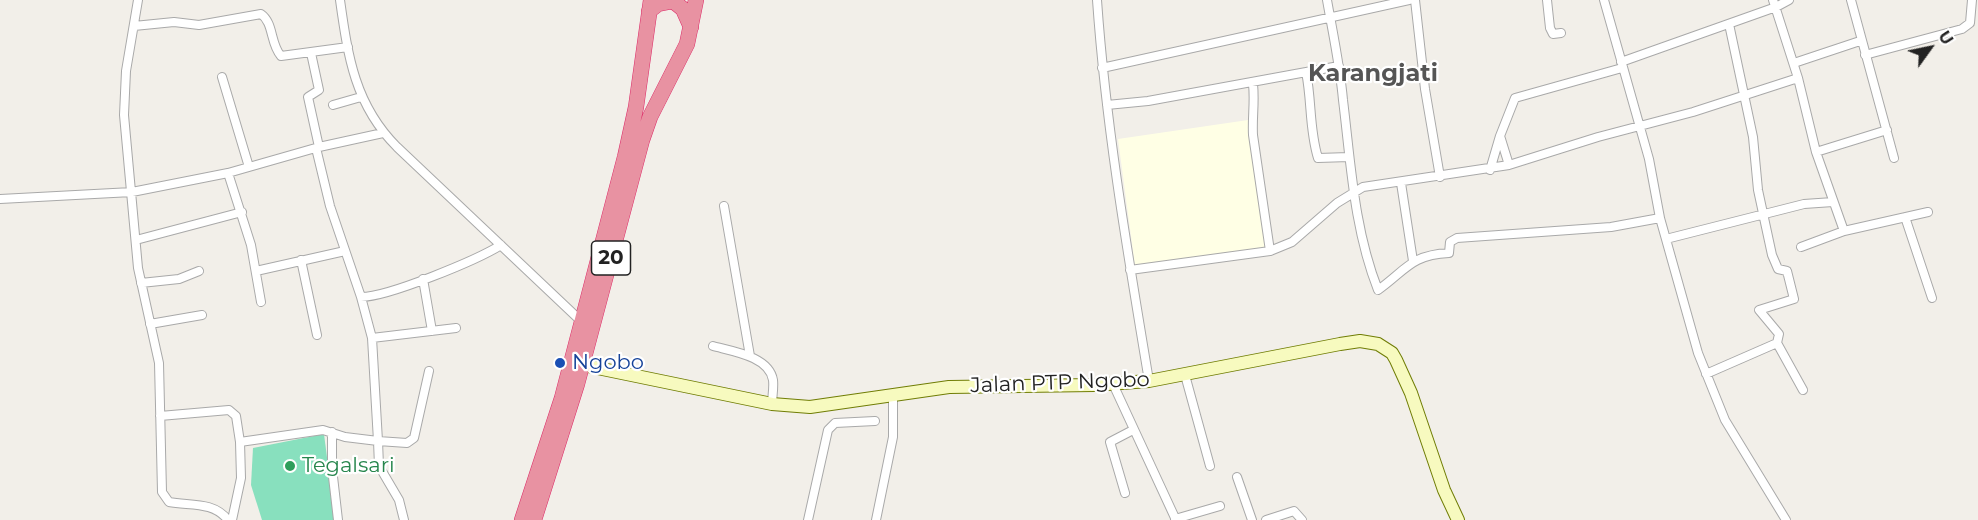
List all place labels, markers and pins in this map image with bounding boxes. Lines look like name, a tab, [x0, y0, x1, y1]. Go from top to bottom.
place label: Ngobo	[572, 350, 644, 376]
marker: Ngobo	[553, 356, 567, 370]
place label: Tegalsari	[302, 453, 395, 479]
marker: Tegalsari	[283, 459, 297, 473]

